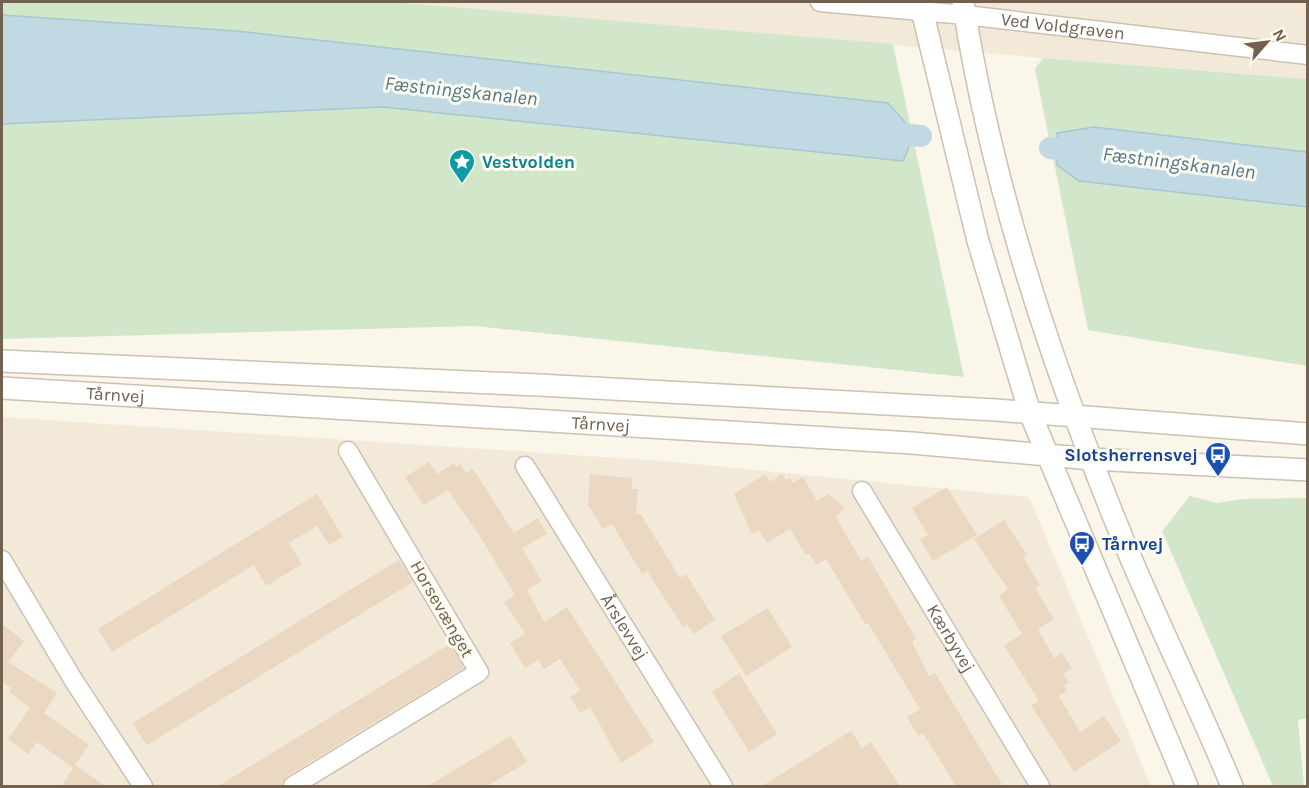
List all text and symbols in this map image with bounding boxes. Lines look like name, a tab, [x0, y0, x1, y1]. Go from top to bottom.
street label: Ved Voldgraven	[1000, 8, 1126, 45]
north arrow	[1237, 12, 1297, 72]
text: N	[1269, 26, 1291, 45]
water label: Fæstningskanalen	[383, 72, 539, 110]
water label: Fæstningskanalen	[1101, 142, 1257, 184]
place icon: Vestvolden	[447, 147, 477, 185]
place label: Vestvolden	[482, 151, 575, 173]
street label: Tårnvej	[86, 382, 146, 408]
street label: Tårnvej	[571, 411, 631, 437]
bus stop icon: Slotsherrensvej	[1203, 440, 1233, 478]
place label: Slotsherrensvej	[1064, 444, 1198, 466]
bus stop icon: Tårnvej	[1067, 529, 1097, 567]
place label: Tårnvej	[1102, 533, 1164, 555]
street label: Horsevænget	[405, 557, 479, 662]
street label: Årslevvej	[596, 590, 653, 664]
street label: Kærbyvej	[922, 600, 980, 676]

